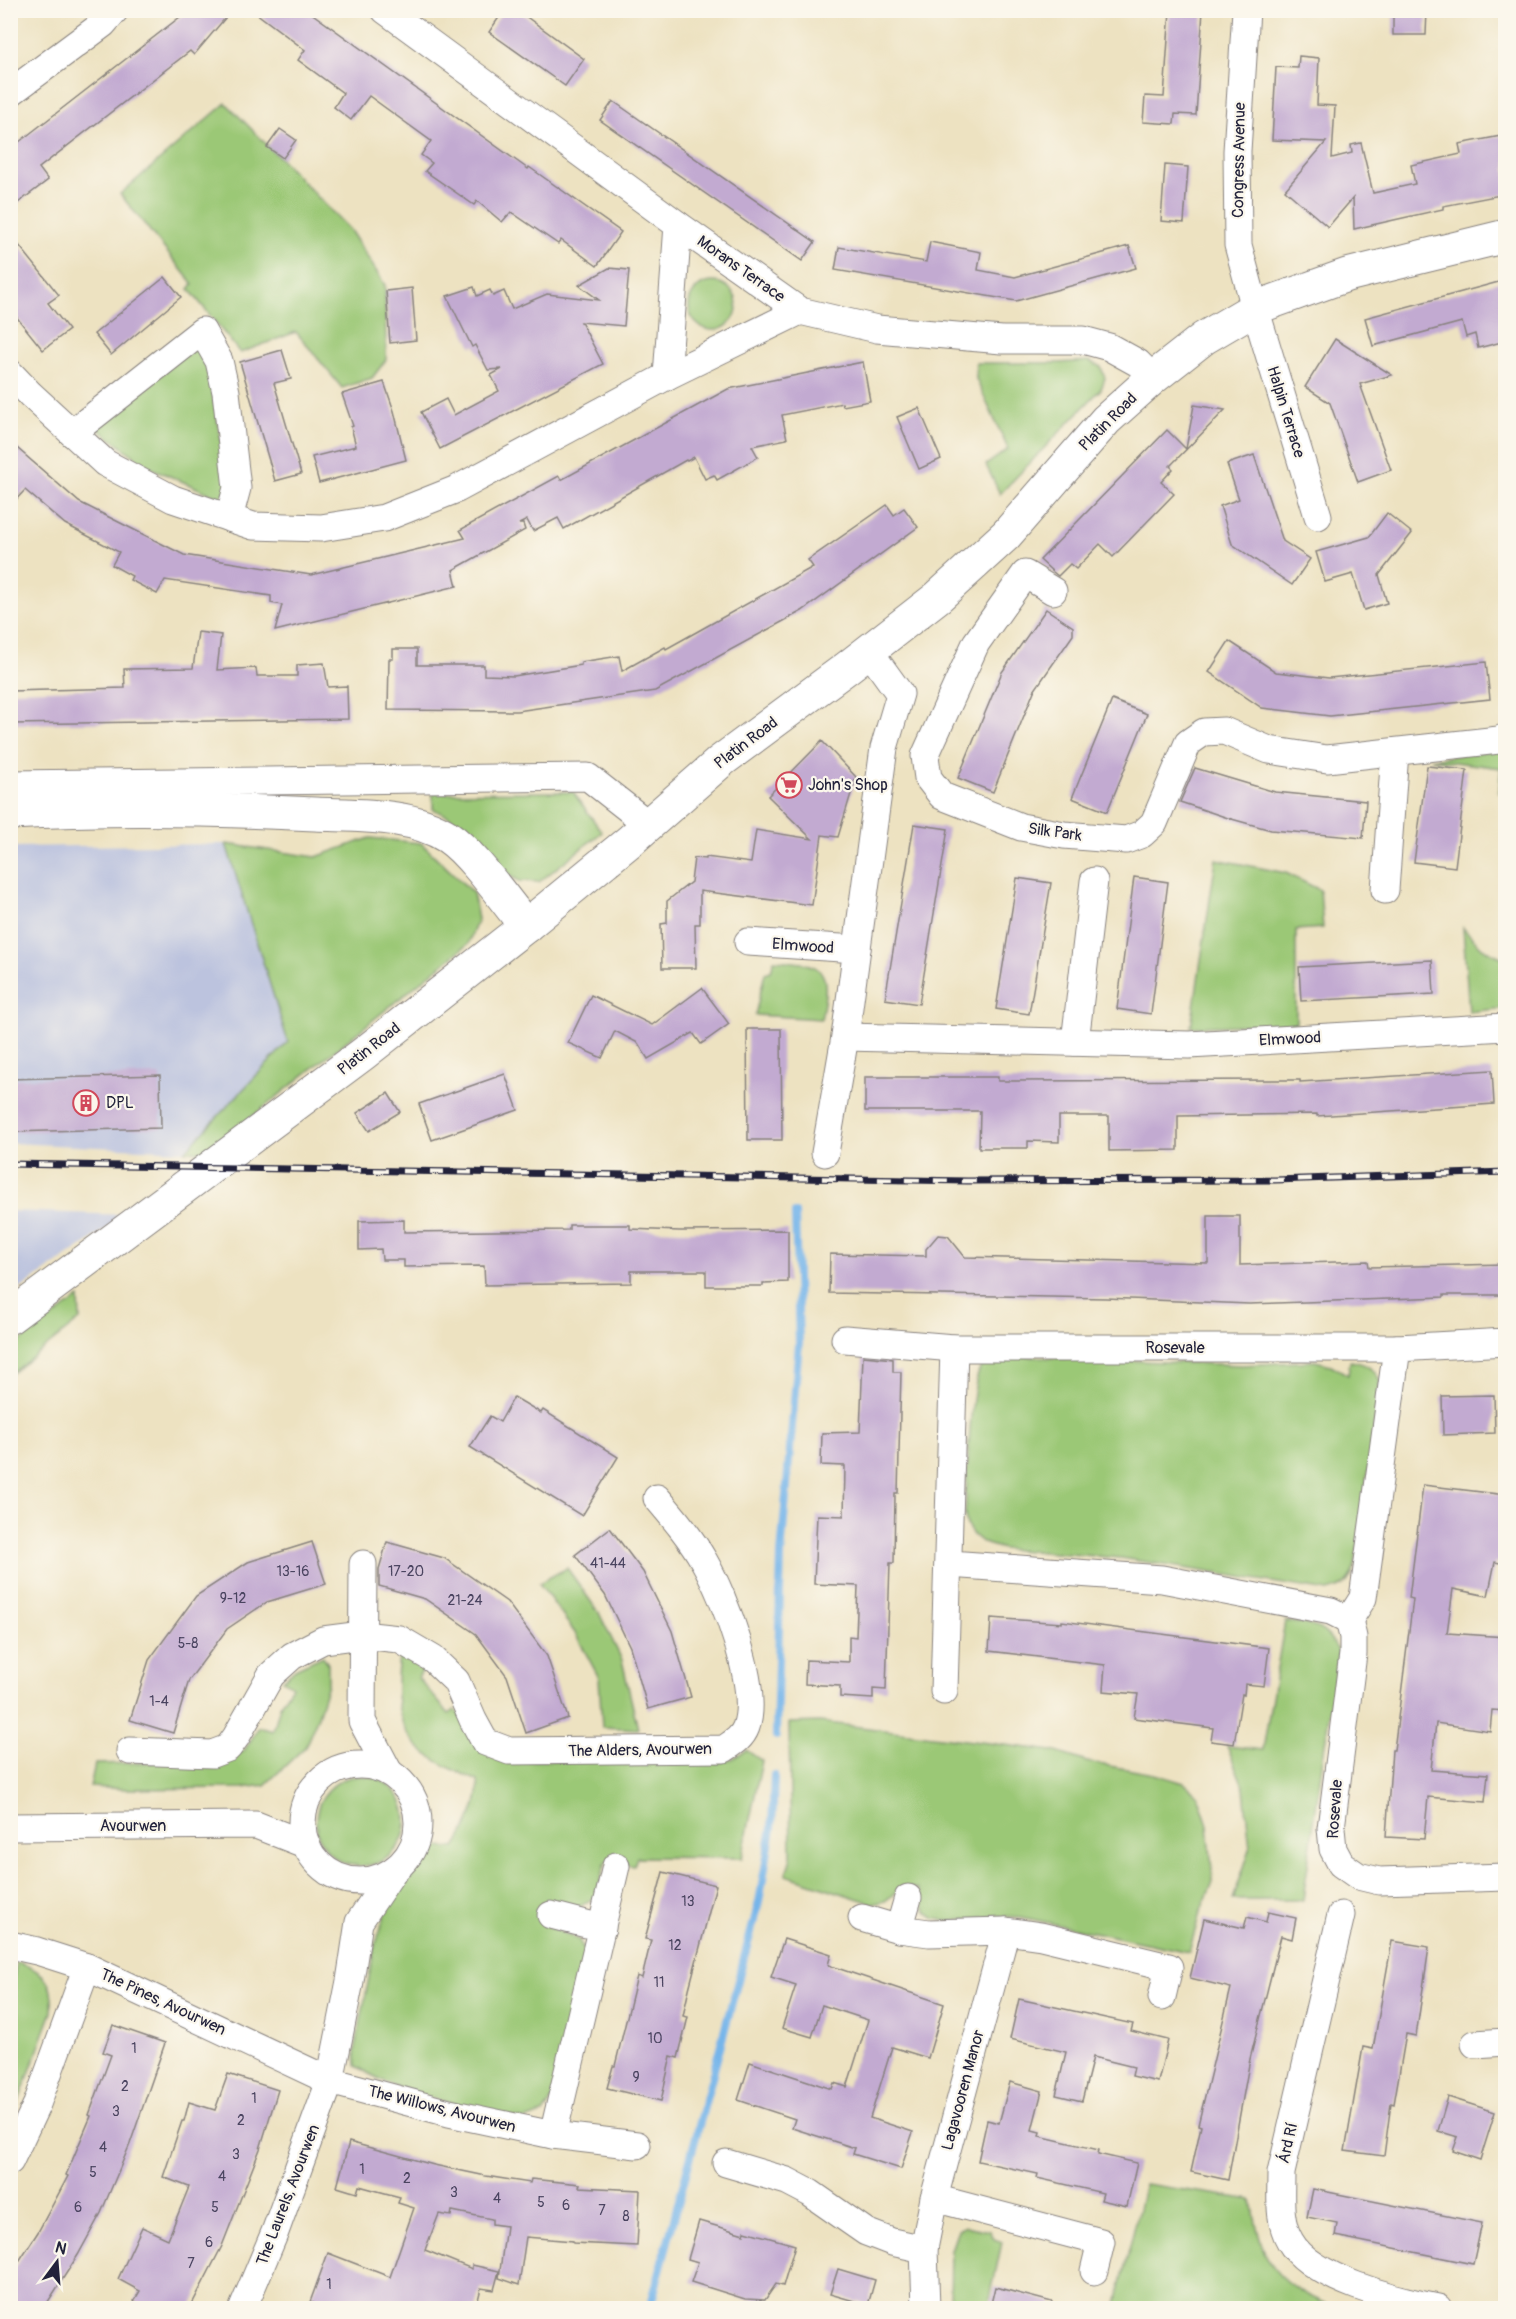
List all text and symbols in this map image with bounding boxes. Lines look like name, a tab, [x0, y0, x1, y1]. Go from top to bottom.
street label: Congress Avenue	[1228, 102, 1250, 218]
street label: Morans Terrace	[693, 231, 789, 307]
street label: Halpin Terrace	[1263, 364, 1309, 460]
street label: Platin Road	[1075, 389, 1141, 455]
street label: Platin Road	[710, 713, 782, 773]
supermarket icon: John's Shop	[774, 770, 804, 800]
place label: John's Shop	[808, 775, 888, 795]
street label: Silk Park	[1027, 818, 1084, 846]
street label: Elmwood	[771, 934, 835, 958]
street label: Platin Road	[334, 1018, 404, 1080]
street label: Elmwood	[1258, 1027, 1322, 1051]
building icon: DPL	[71, 1088, 101, 1118]
place label: DPL	[106, 1093, 134, 1113]
street label: Rosevale	[1145, 1338, 1205, 1358]
house number: 41-44	[590, 1555, 626, 1572]
house number: 13-16	[277, 1563, 309, 1580]
house number: 17-20	[388, 1563, 424, 1580]
house number: 9-12	[220, 1590, 246, 1607]
house number: 21-24	[447, 1592, 483, 1609]
house number: 5-8	[178, 1635, 198, 1652]
house number: 1-4	[149, 1693, 169, 1710]
street label: The Alders, Avourwen	[568, 1739, 712, 1761]
street label: Rosevale	[1323, 1779, 1347, 1839]
street label: Avourwen	[100, 1816, 166, 1836]
house number: 13	[681, 1893, 695, 1910]
house number: 12	[668, 1937, 682, 1954]
street label: The Pines, Avourwen	[97, 1964, 229, 2040]
house number: 11	[654, 1974, 664, 1991]
street label: Lagavooren Manor	[937, 2027, 989, 2152]
house number: 10	[647, 2030, 663, 2047]
house number: 1	[131, 2040, 137, 2057]
house number: 9	[632, 2069, 640, 2086]
house number: 2	[121, 2078, 129, 2095]
street label: The Willows, Avourwen	[366, 2081, 518, 2137]
house number: 1	[251, 2090, 257, 2107]
house number: 3	[112, 2103, 120, 2120]
house number: 2	[237, 2112, 245, 2129]
street label: Árd Rí	[1274, 2121, 1302, 2165]
street label: The Laurels, Avourwen	[252, 2122, 324, 2268]
house number: 4	[99, 2139, 107, 2156]
house number: 3	[232, 2146, 240, 2163]
house number: 1	[359, 2161, 365, 2178]
house number: 5	[89, 2164, 97, 2181]
house number: 4	[218, 2168, 226, 2185]
house number: 2	[403, 2170, 411, 2187]
house number: 3	[450, 2184, 458, 2201]
house number: 4	[493, 2190, 501, 2207]
house number: 5	[537, 2194, 545, 2211]
house number: 6	[562, 2197, 570, 2214]
house number: 6	[74, 2199, 82, 2216]
house number: 5	[211, 2199, 219, 2216]
house number: 7	[598, 2202, 606, 2219]
house number: 8	[622, 2208, 630, 2225]
north arrow	[27, 2232, 87, 2292]
house number: 6	[205, 2234, 213, 2251]
text: N	[53, 2237, 69, 2260]
house number: 7	[187, 2255, 195, 2272]
house number: 1	[326, 2276, 332, 2293]

